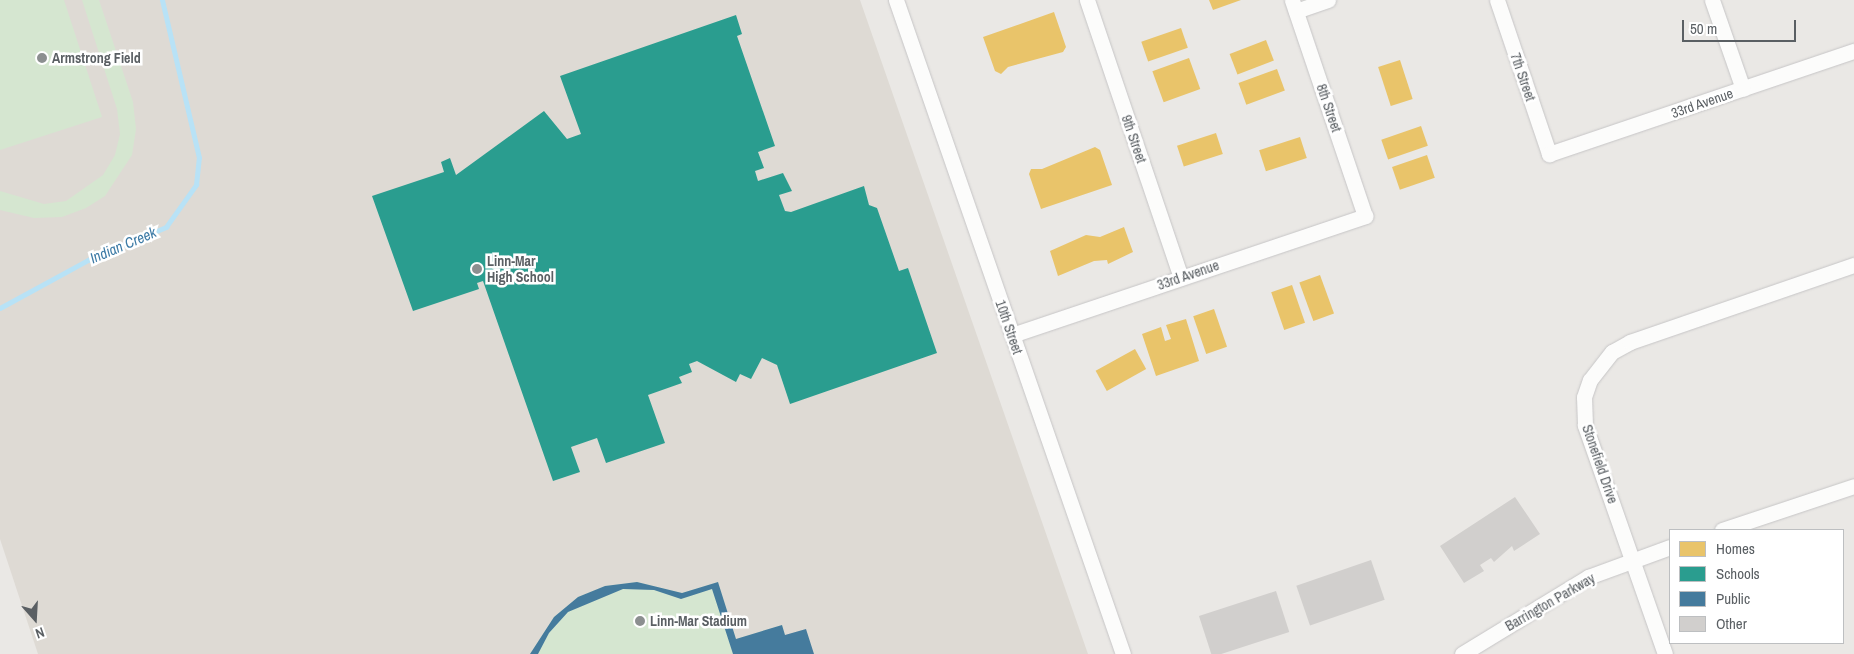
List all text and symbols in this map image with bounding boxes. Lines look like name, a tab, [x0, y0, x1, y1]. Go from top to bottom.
scale bar	[1684, 10, 1798, 42]
text: 50 m	[1690, 18, 1717, 39]
place label: Armstrong Field	[52, 50, 141, 66]
street label: 7th Street	[1507, 51, 1539, 103]
marker: Armstrong Field	[36, 52, 48, 64]
street label: 8th Street	[1313, 82, 1345, 134]
street label: 33rd Avenue	[1669, 84, 1735, 122]
street label: 9th Street	[1118, 113, 1150, 165]
water label: Indian Creek	[87, 223, 159, 267]
place label: Linn-Mar High School	[487, 253, 554, 286]
street label: 33rd Avenue	[1155, 256, 1221, 294]
marker: Linn-Mar High School	[471, 263, 483, 275]
street label: 10th Street	[992, 298, 1026, 356]
street label: Stonefield Drive	[1579, 422, 1621, 506]
legend	[1669, 529, 1844, 644]
text: Homes	[1716, 538, 1755, 559]
text: Schools	[1716, 563, 1760, 584]
street label: Barrington Parkway	[1502, 570, 1598, 634]
text: Public	[1716, 588, 1750, 609]
north arrow	[10, 594, 60, 644]
place label: Linn-Mar Stadium	[650, 613, 747, 629]
text: Other	[1716, 613, 1747, 634]
marker: Linn-Mar Stadium	[634, 615, 646, 627]
text: N	[33, 623, 47, 643]

